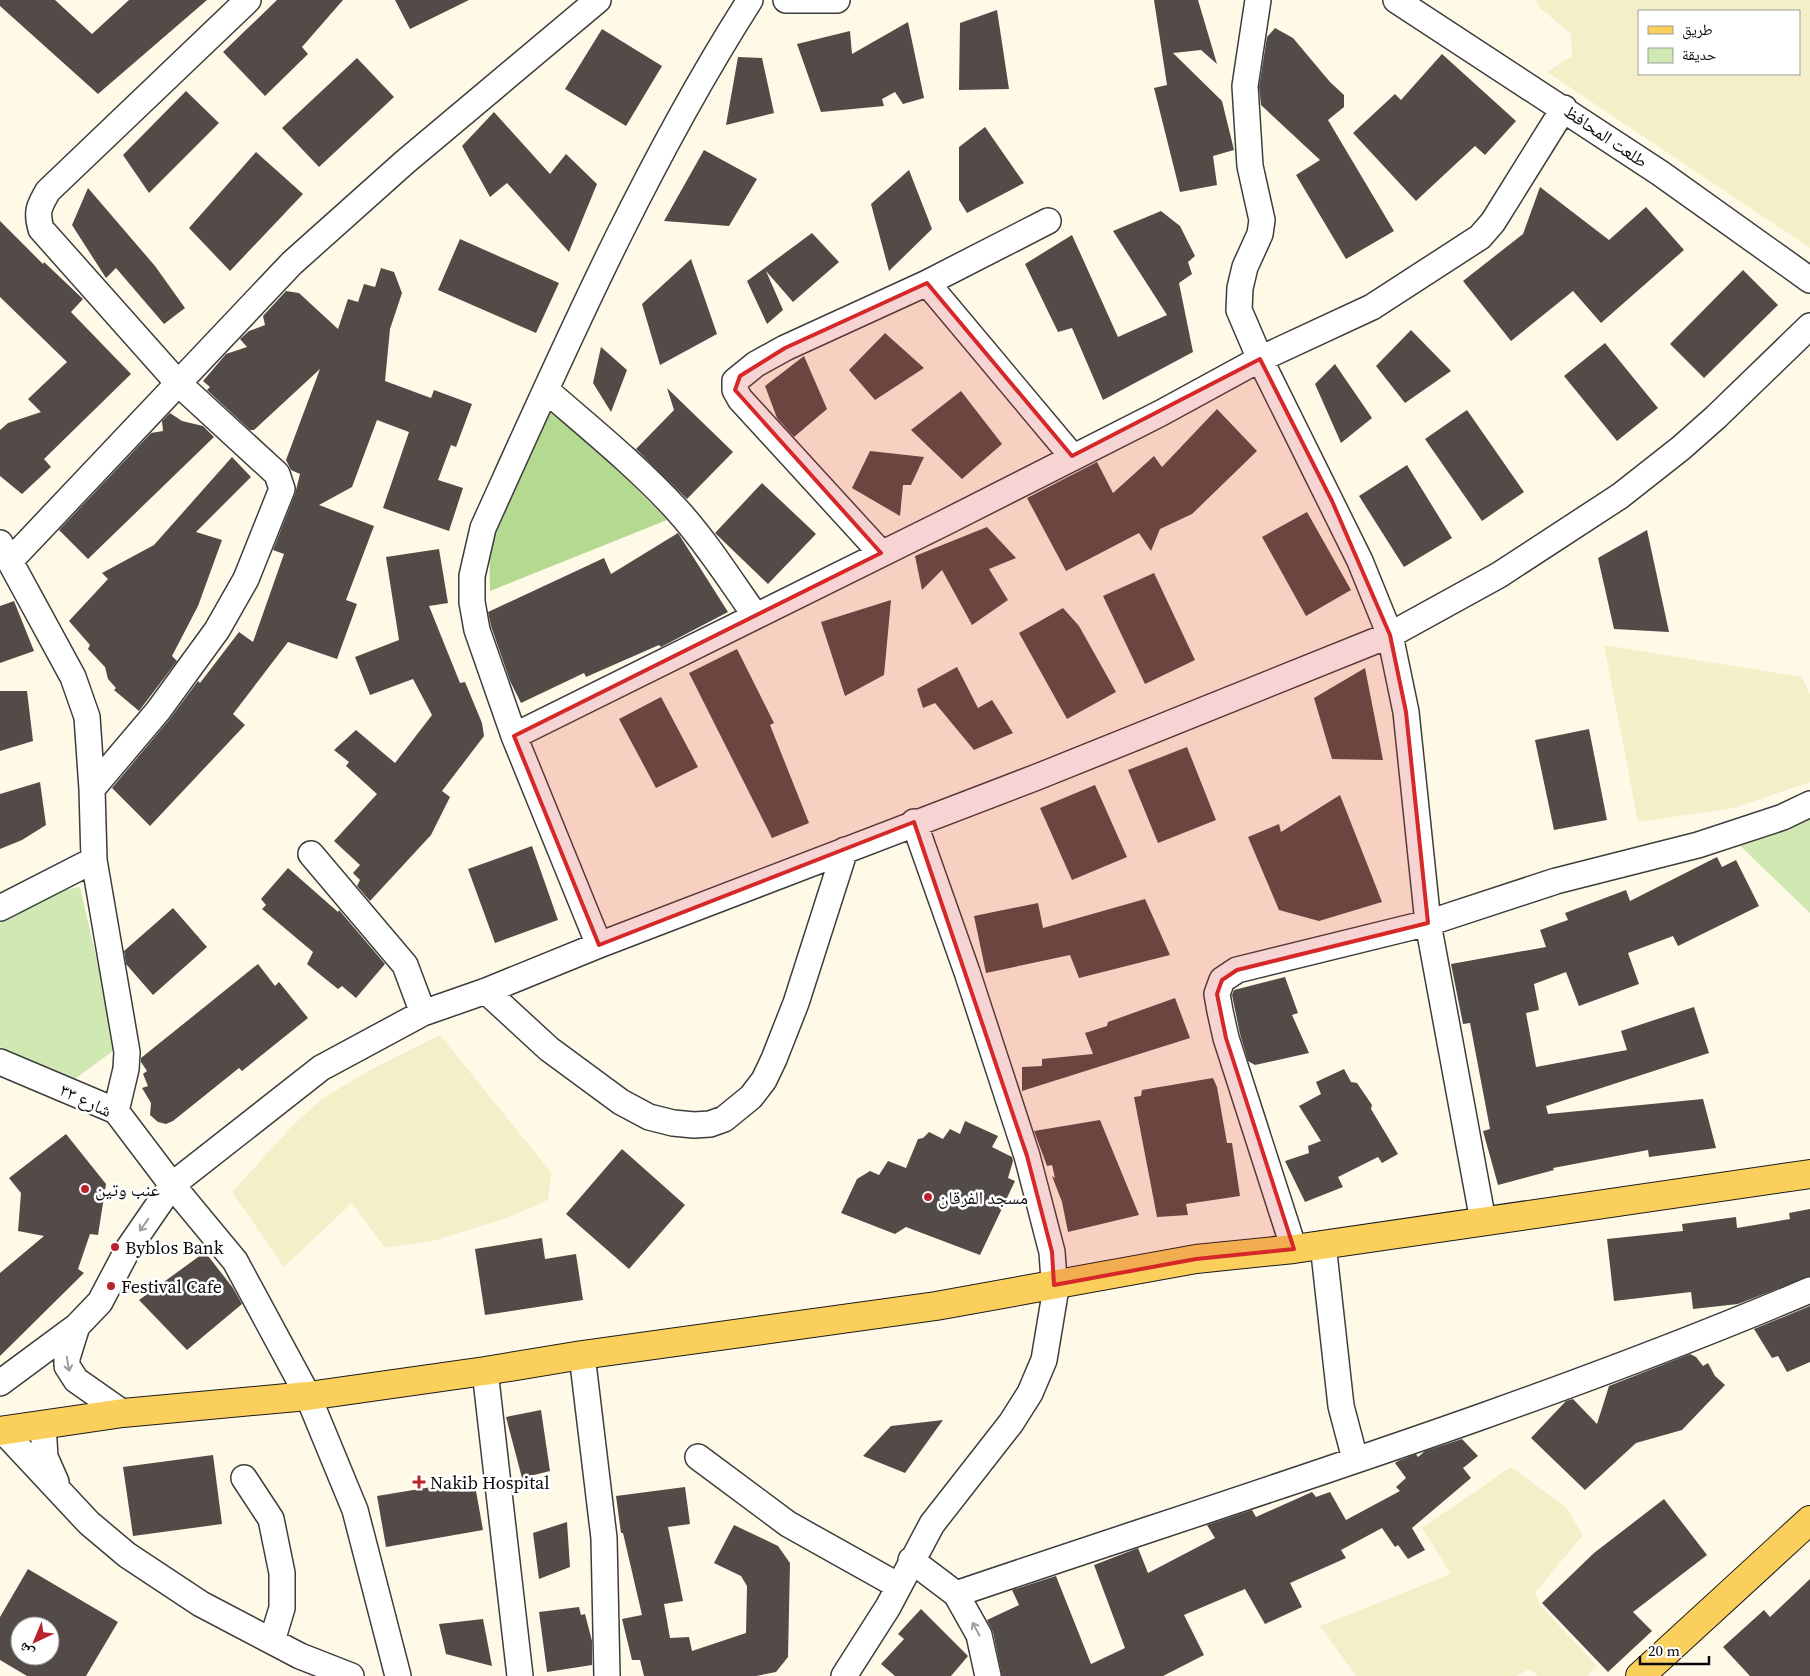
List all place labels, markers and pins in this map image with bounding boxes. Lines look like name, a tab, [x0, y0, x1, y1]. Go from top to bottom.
place label: عنب وتين	[95, 1177, 160, 1202]
marker: عنب وتين	[79, 1183, 91, 1195]
place label: مسجد الفرقان	[938, 1185, 1028, 1210]
marker: مسجد الفرقان	[922, 1191, 934, 1203]
place label: Byblos Bank	[125, 1235, 224, 1260]
marker: Byblos Bank	[109, 1241, 121, 1253]
place label: Festival Cafe	[121, 1274, 222, 1299]
marker: Festival Cafe	[105, 1280, 117, 1292]
place label: Nakib Hospital	[430, 1470, 550, 1495]
marker: Nakib Hospital	[412, 1475, 426, 1489]

